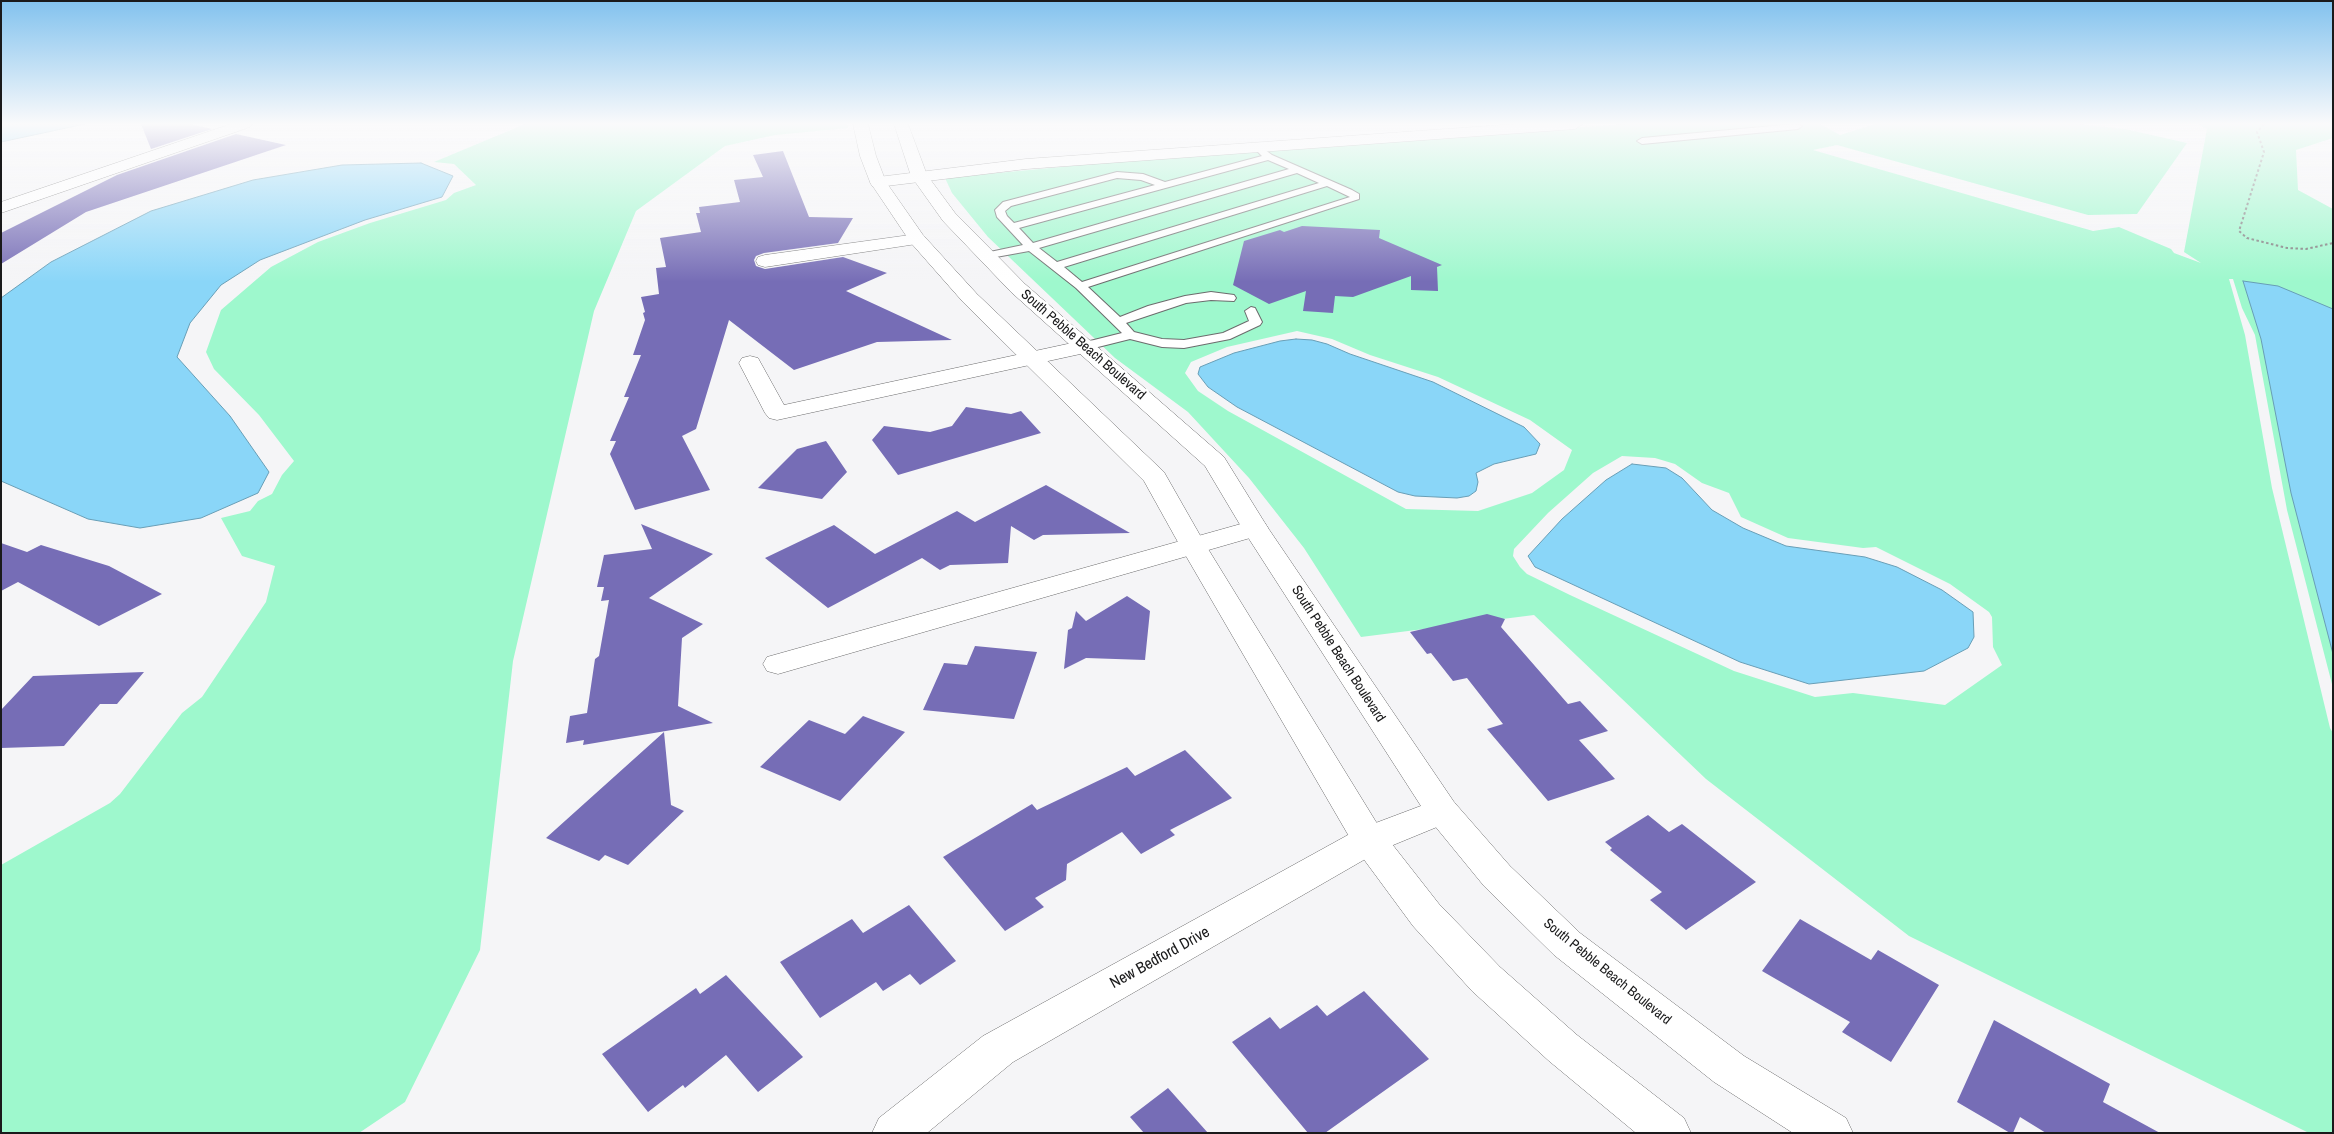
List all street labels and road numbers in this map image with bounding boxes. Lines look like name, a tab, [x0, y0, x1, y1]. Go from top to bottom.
street label: South Pebble Beach Boulevard	[1017, 286, 1149, 404]
street label: South Pebble Beach Boulevard	[1288, 583, 1388, 725]
street label: South Pebble Beach Boulevard	[1540, 915, 1674, 1029]
street label: New Bedford Drive	[1107, 923, 1213, 993]

